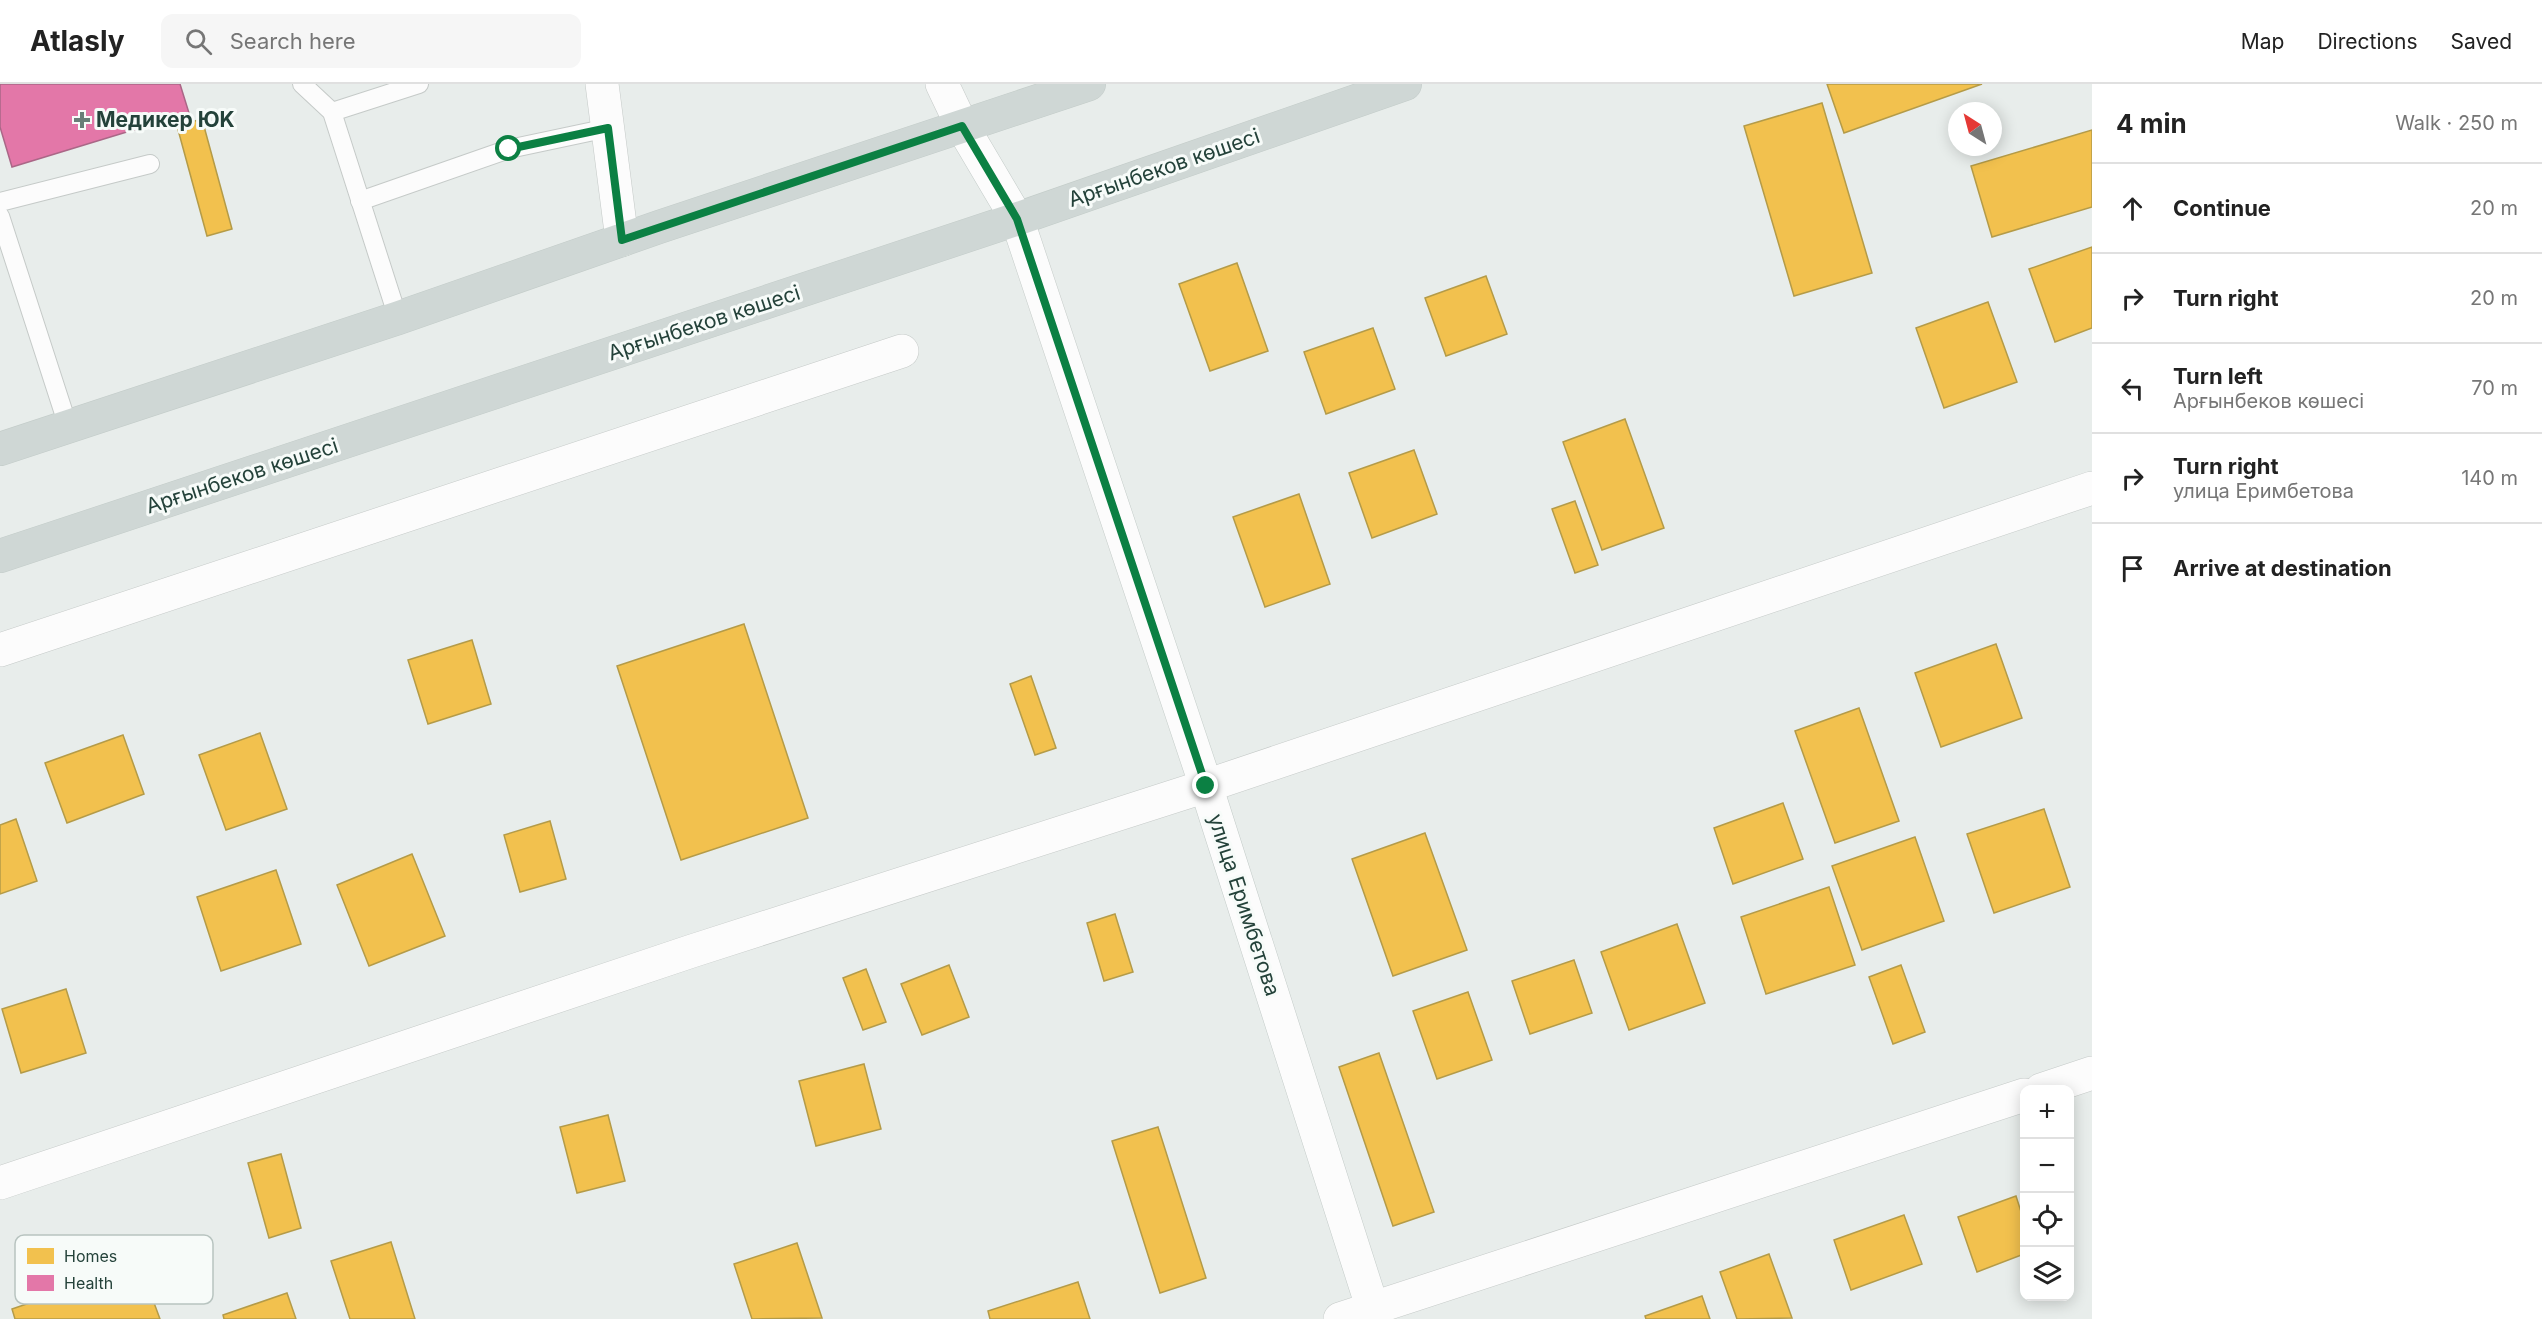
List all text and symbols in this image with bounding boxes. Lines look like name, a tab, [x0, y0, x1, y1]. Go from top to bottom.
search box	[161, 14, 581, 68]
text: Atlasly	[30, 24, 125, 58]
icon: search	[182, 25, 215, 58]
text: Search here	[230, 28, 356, 54]
text: Map	[2241, 29, 2284, 54]
text: Directions	[2317, 29, 2418, 54]
text: Saved	[2451, 29, 2512, 54]
north arrow	[1948, 102, 2002, 156]
place label: Медикер ЮK	[96, 107, 235, 132]
text: 4 min	[2116, 108, 2187, 139]
marker: Медикер ЮK	[73, 111, 91, 129]
text: Walk · 250 m	[2395, 111, 2518, 135]
street label: Арғынбеков көшесі	[1065, 123, 1263, 212]
route start	[495, 135, 521, 161]
icon: ahead	[2116, 192, 2149, 225]
text: Continue	[2173, 195, 2271, 221]
text: 20 m	[2470, 196, 2518, 220]
street label: Арғынбеков көшесі	[605, 280, 803, 365]
icon: right	[2116, 282, 2149, 315]
text: Turn right	[2173, 285, 2279, 311]
text: 20 m	[2470, 286, 2518, 310]
text: Turn left	[2173, 363, 2263, 389]
icon: left	[2116, 372, 2149, 405]
text: 70 m	[2471, 376, 2518, 400]
text: Арғынбеков көшесі	[2173, 389, 2364, 413]
street label: Арғынбеков көшесі	[143, 433, 341, 518]
text: Turn right	[2173, 453, 2279, 479]
icon: right	[2116, 462, 2149, 495]
text: 140 m	[2461, 466, 2518, 490]
text: улица Еримбетова	[2173, 479, 2354, 503]
icon: arrive	[2116, 552, 2149, 585]
text: Arrive at destination	[2173, 555, 2392, 581]
route end	[1192, 772, 1218, 798]
street label: улица Еримбетова	[1203, 811, 1286, 999]
map controls	[2020, 1085, 2074, 1301]
button: +	[2020, 1085, 2074, 1139]
button: −	[2020, 1139, 2074, 1193]
button: locate	[2020, 1193, 2074, 1247]
legend	[15, 1235, 213, 1304]
text: Homes	[64, 1246, 117, 1266]
button: layers	[2020, 1247, 2074, 1301]
text: Health	[64, 1273, 113, 1293]

